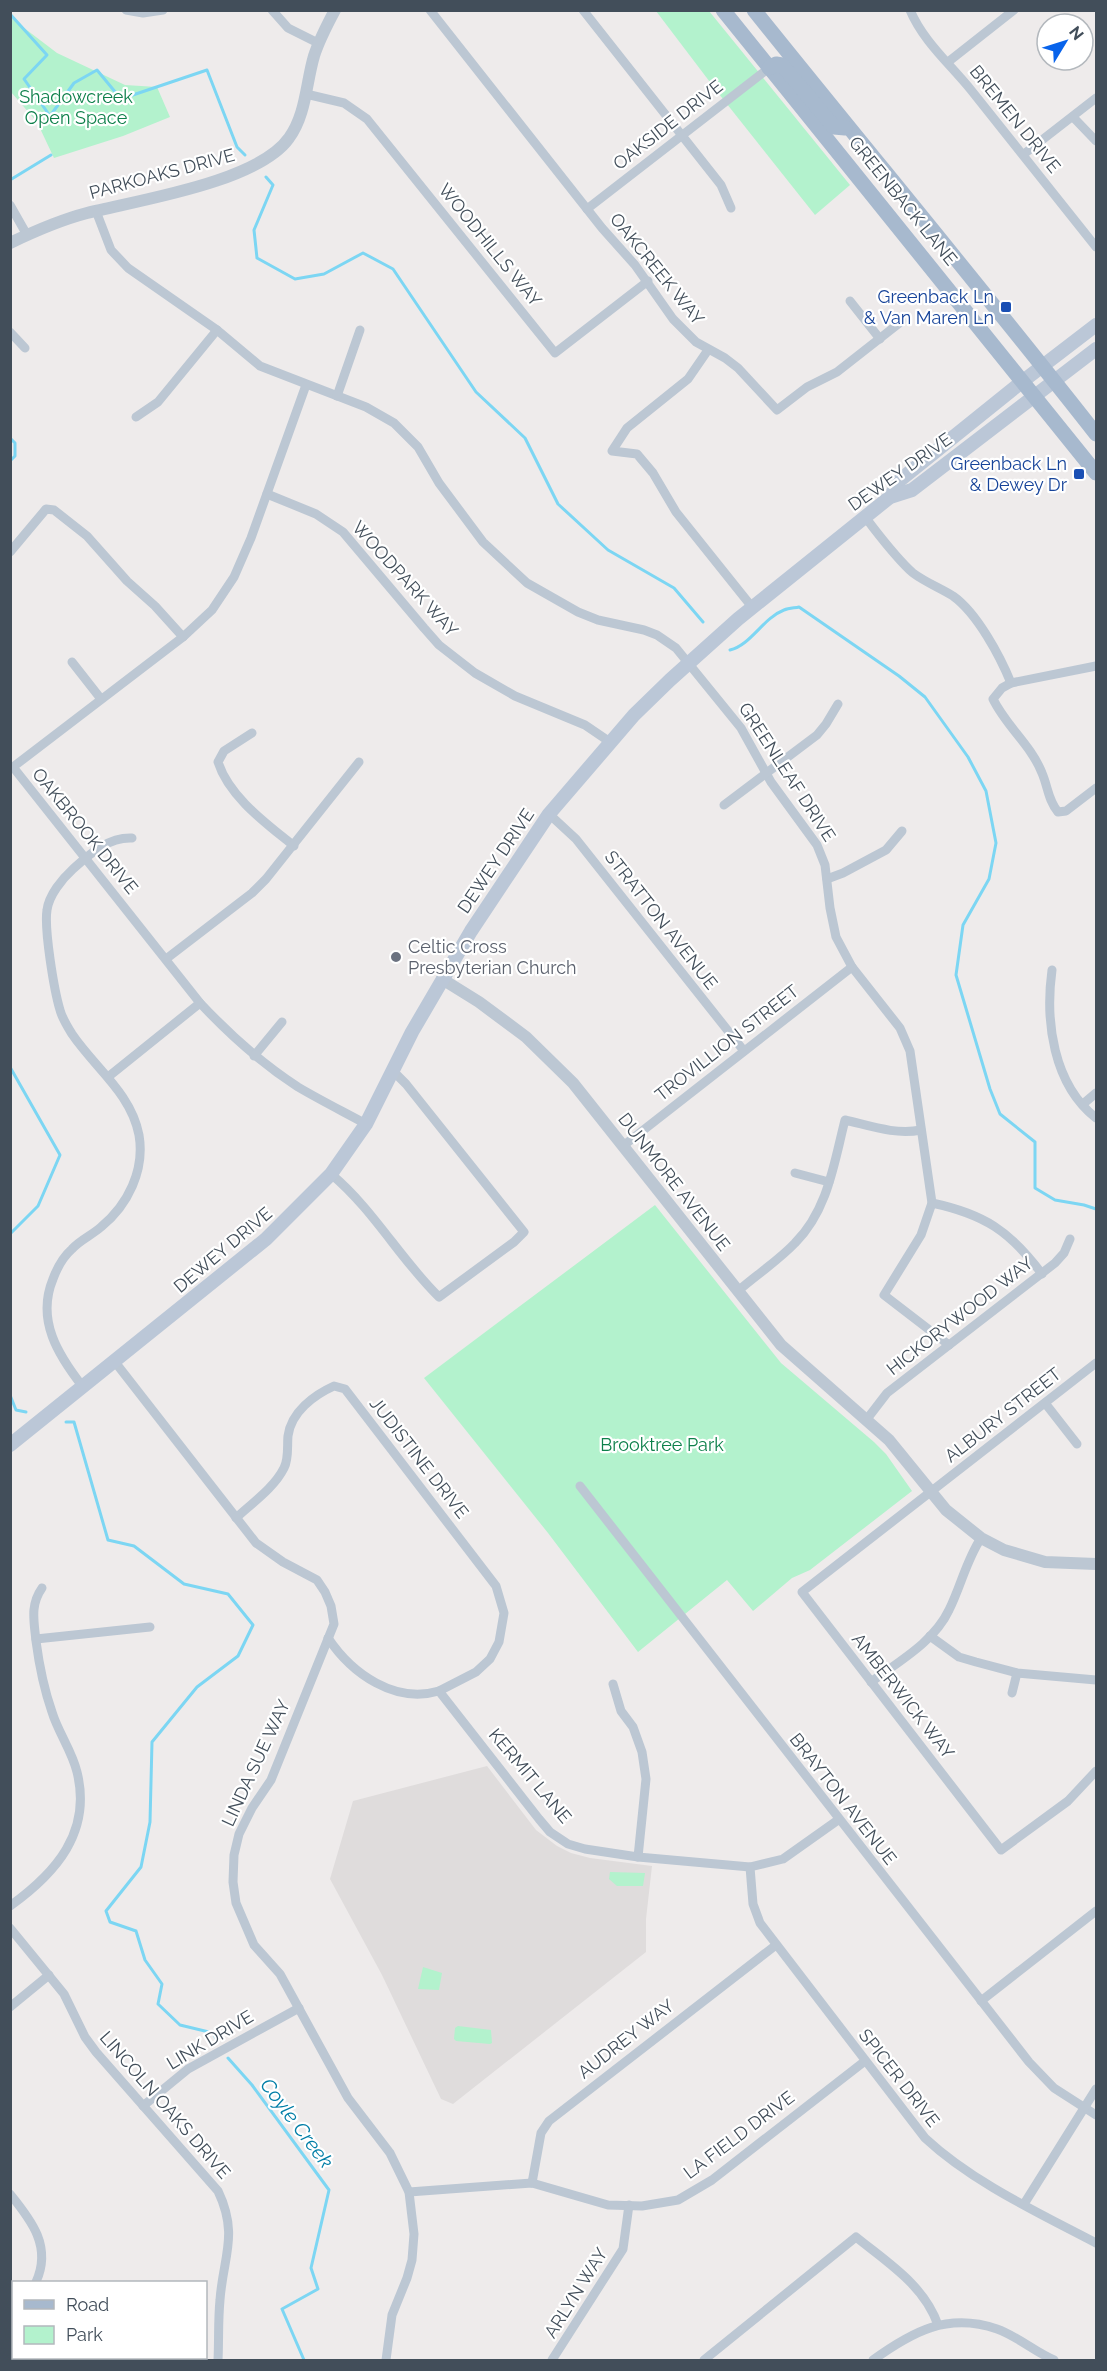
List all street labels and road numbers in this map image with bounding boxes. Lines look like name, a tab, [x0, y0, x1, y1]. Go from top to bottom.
street label: BREMEN DRIVE	[966, 61, 1065, 177]
street label: OAKSIDE DRIVE	[609, 75, 727, 174]
street label: GREENBACK LANE	[845, 132, 962, 269]
street label: PARKOAKS DRIVE	[87, 144, 237, 203]
street label: WOODHILLS WAY	[434, 179, 547, 311]
street label: OAKCREEK WAY	[606, 209, 709, 329]
street label: DEWEY DRIVE	[844, 428, 956, 515]
street label: WOODPARK WAY	[348, 517, 463, 641]
street label: GREENLEAF DRIVE	[735, 698, 840, 845]
street label: OAKBROOK DRIVE	[28, 764, 143, 898]
street label: DEWEY DRIVE	[453, 804, 538, 917]
street label: STRATTON AVENUE	[601, 846, 722, 993]
street label: TROVILLION STREET	[651, 980, 803, 1105]
street label: DUNMORE AVENUE	[614, 1109, 735, 1255]
street label: DEWEY DRIVE	[169, 1202, 276, 1297]
street label: HICKORYWOOD WAY	[882, 1252, 1037, 1379]
street label: ALBURY STREET	[940, 1363, 1065, 1466]
street label: JUDISTINE DRIVE	[366, 1393, 473, 1522]
street label: AMBERWICK WAY	[848, 1629, 959, 1763]
street label: LINDA SUE WAY	[217, 1696, 294, 1829]
street label: KERMIT LANE	[485, 1724, 576, 1827]
street label: BRAYTON AVENUE	[786, 1729, 901, 1869]
street label: AUDREY WAY	[573, 1994, 678, 2083]
street label: LINK DRIVE	[163, 2006, 257, 2074]
street label: SPICER DRIVE	[855, 2025, 944, 2131]
street label: LINCOLN OAKS DRIVE	[96, 2027, 235, 2183]
street label: LA FIELD DRIVE	[679, 2086, 798, 2183]
street label: ARLYN WAY	[540, 2244, 612, 2342]

